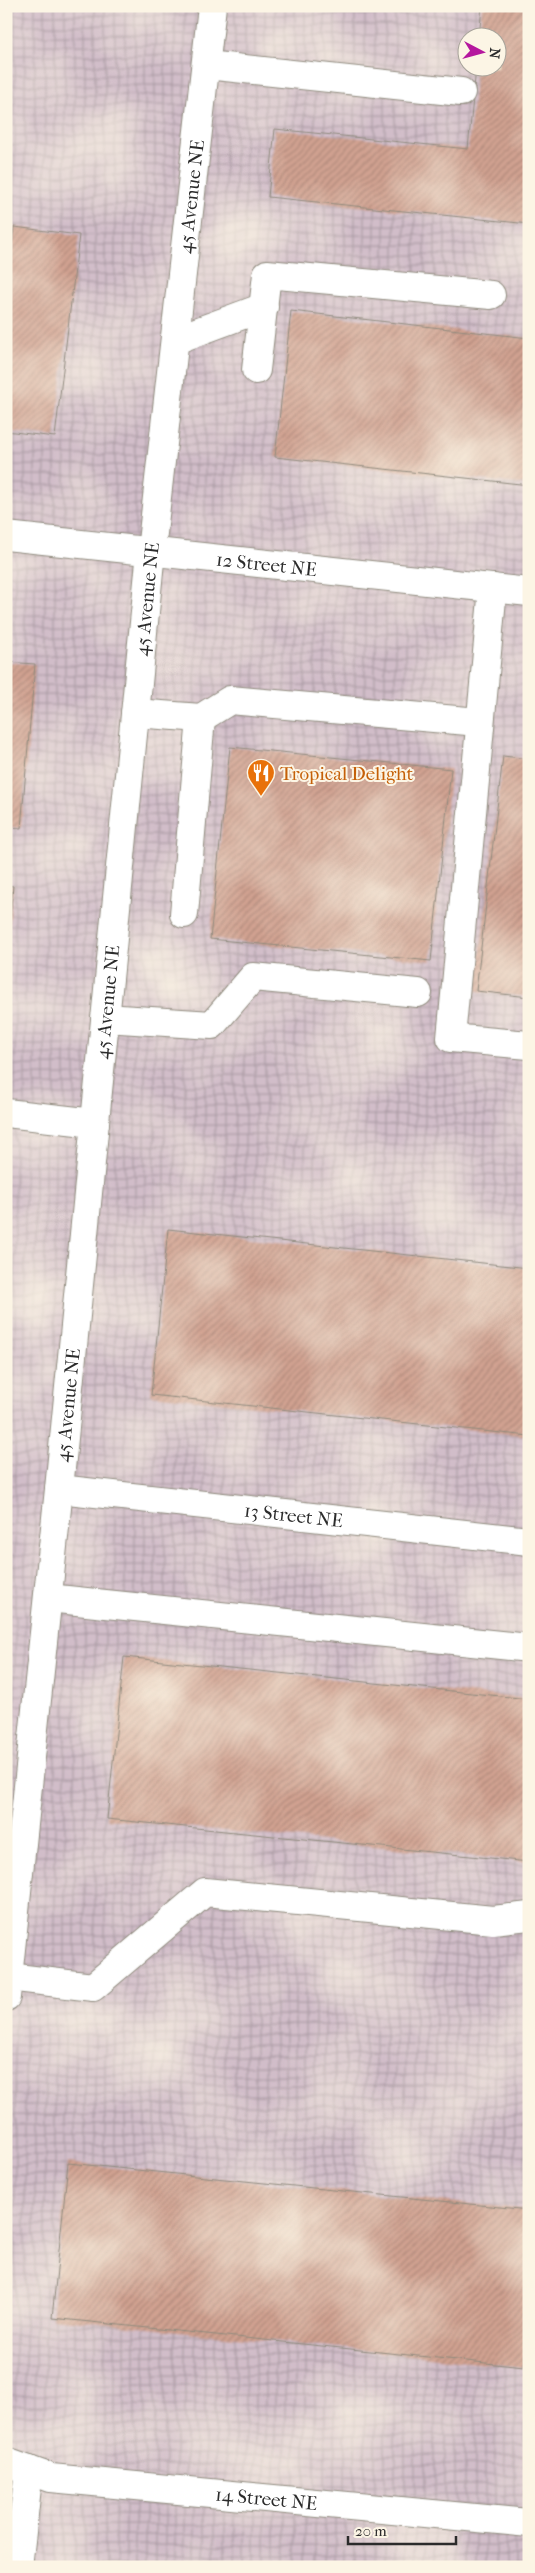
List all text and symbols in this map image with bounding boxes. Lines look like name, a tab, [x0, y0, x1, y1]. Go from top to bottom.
north arrow	[458, 28, 508, 78]
text: N	[485, 47, 503, 60]
street label: 45 Avenue NE	[174, 138, 209, 255]
street label: 45 Avenue NE	[131, 541, 164, 657]
street label: 12 Street NE	[215, 549, 318, 581]
restaurant icon: Tropical Delight	[246, 758, 276, 797]
place label: Tropical Delight	[280, 763, 414, 785]
street label: 45 Avenue NE	[91, 944, 124, 1060]
street label: 45 Avenue NE	[52, 1347, 85, 1463]
street label: 13 Street NE	[243, 1500, 344, 1532]
street label: 14 Street NE	[214, 2484, 319, 2515]
scale bar	[348, 2513, 455, 2545]
text: 20 m	[355, 2522, 387, 2540]

